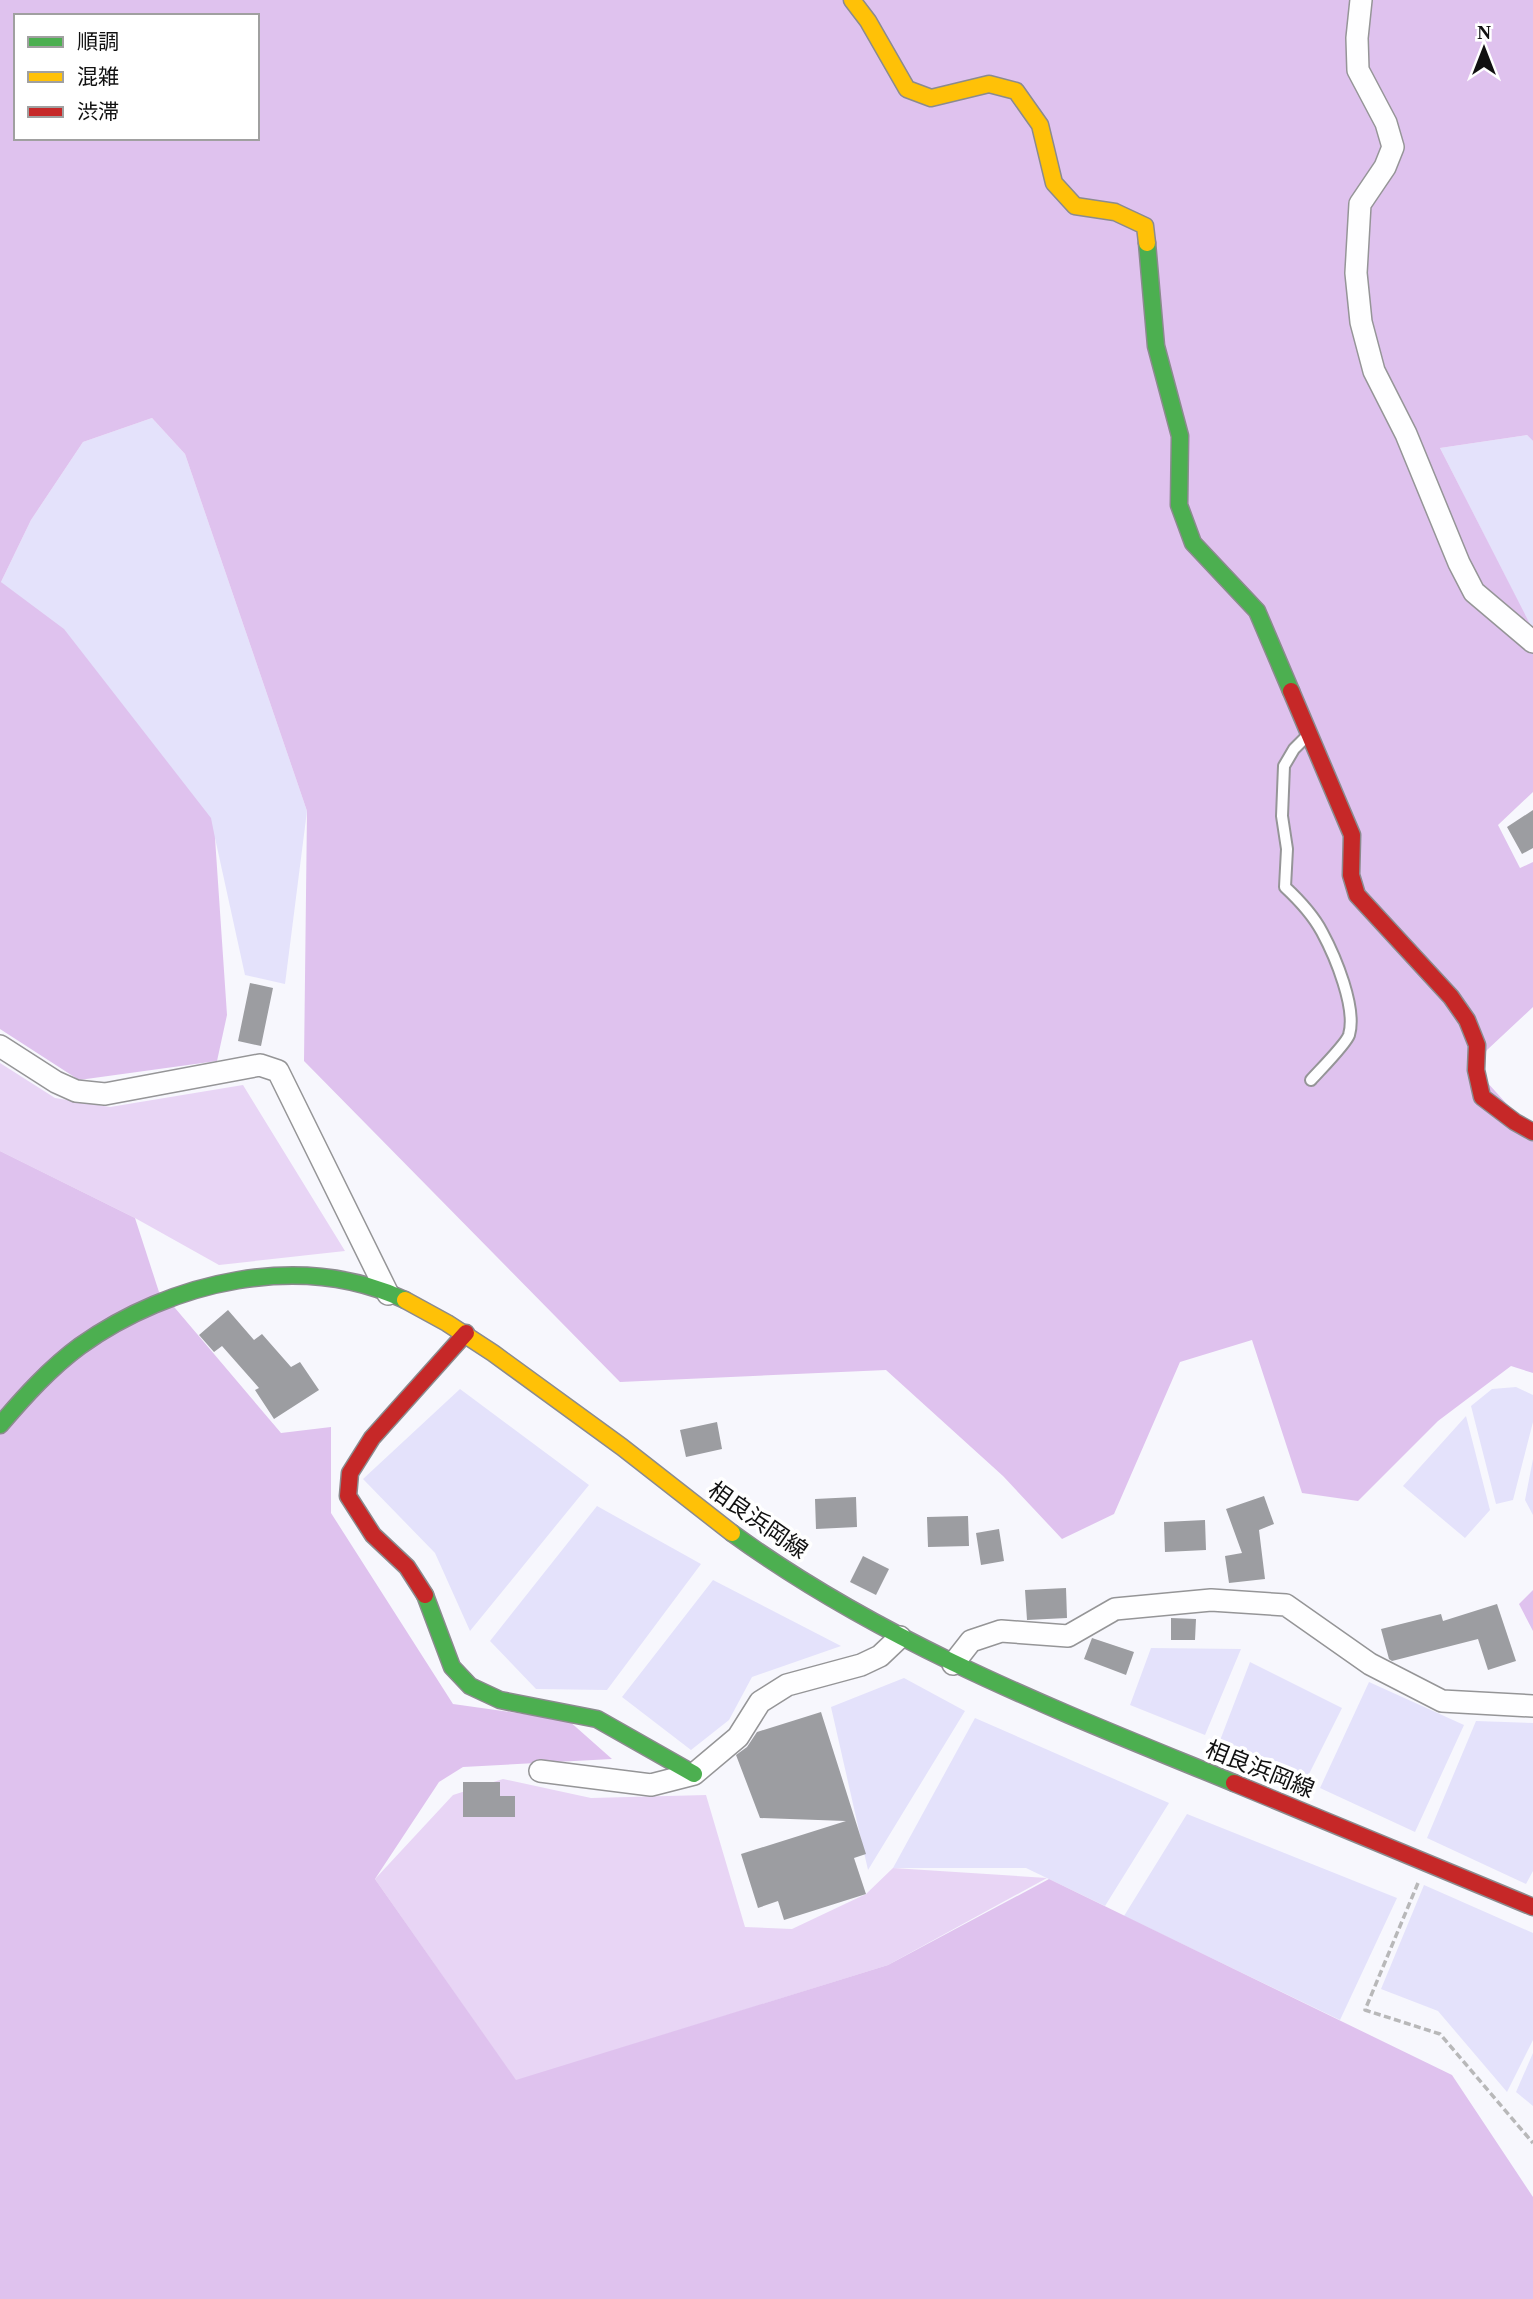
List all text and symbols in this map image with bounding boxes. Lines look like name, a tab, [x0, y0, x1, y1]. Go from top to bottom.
legend	[14, 14, 259, 140]
north arrow	[1449, 14, 1519, 84]
text: N	[1477, 22, 1491, 43]
text: 順調	[77, 30, 119, 54]
text: 混雑	[77, 65, 119, 89]
text: 渋滞	[77, 100, 119, 124]
street label: 相良浜岡線	[703, 1477, 812, 1564]
street label: 相良浜岡線	[1202, 1736, 1318, 1803]

